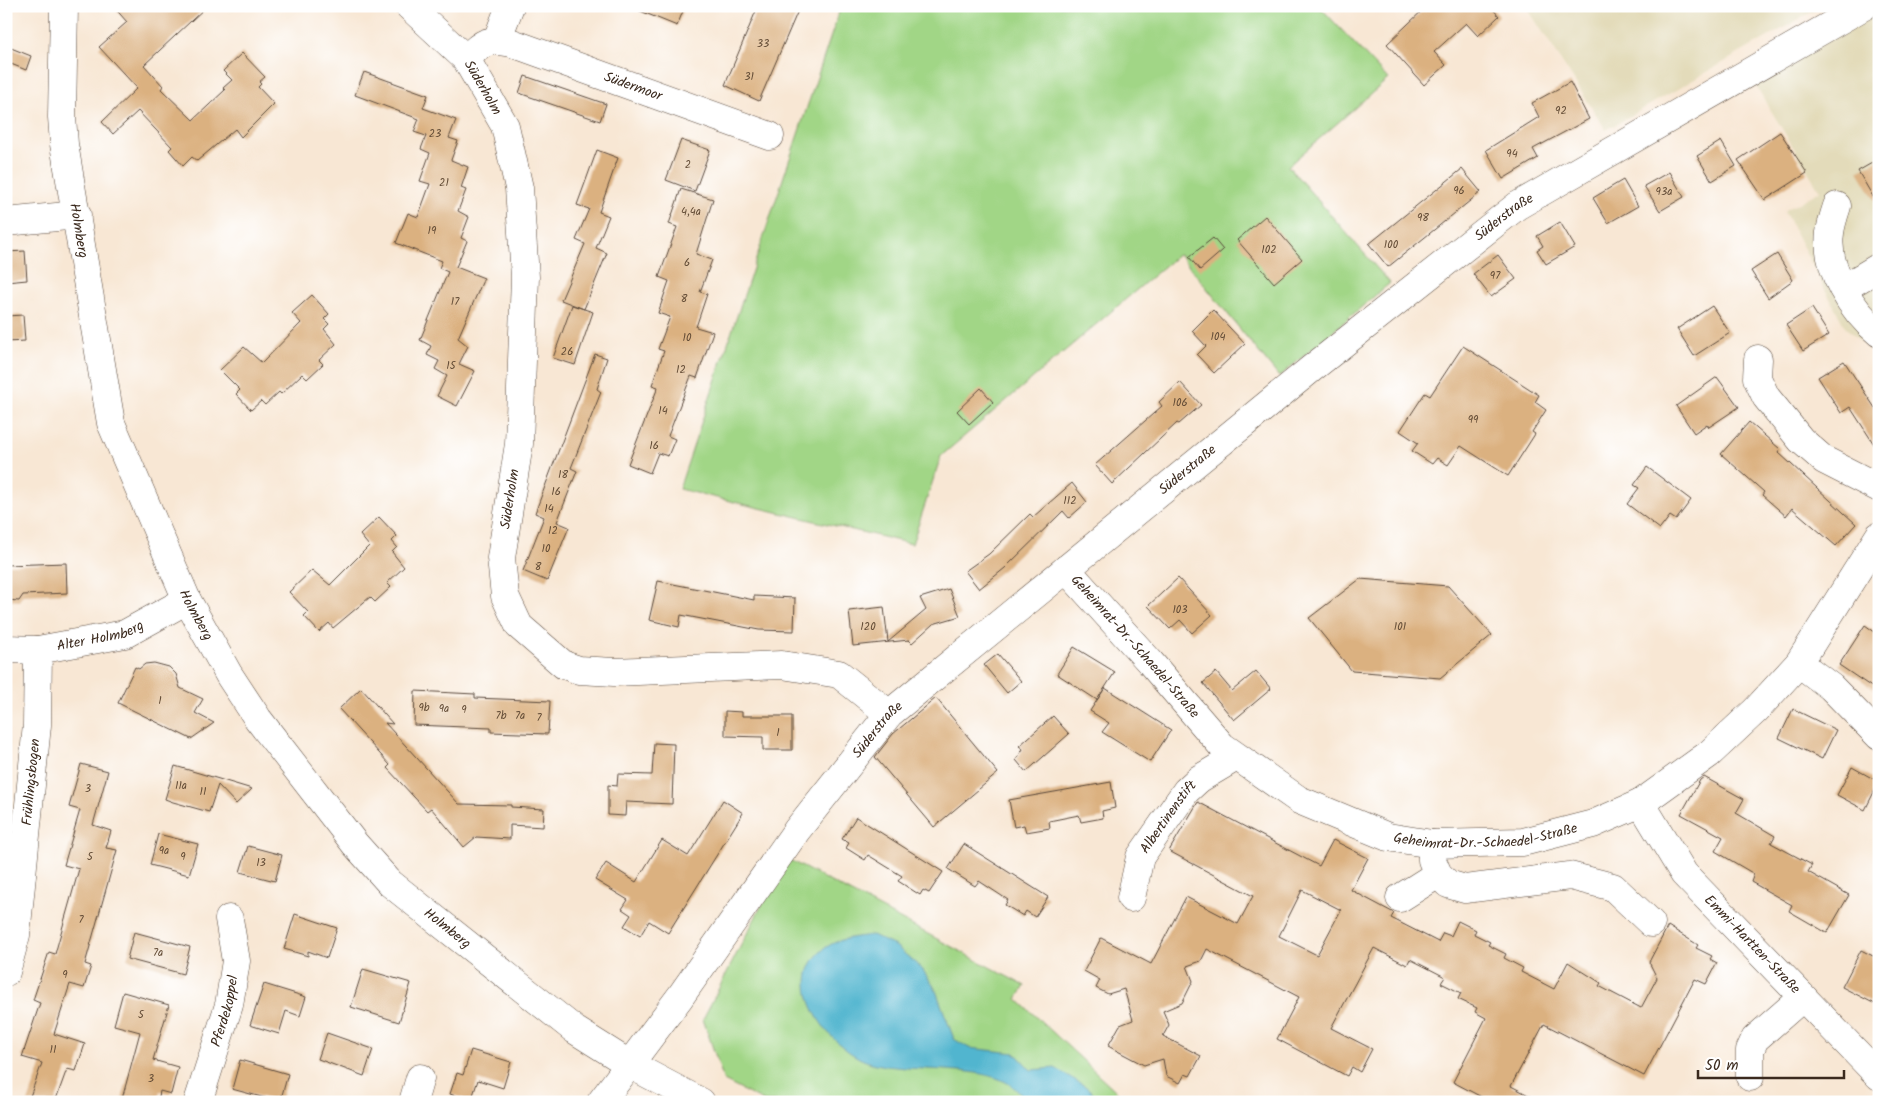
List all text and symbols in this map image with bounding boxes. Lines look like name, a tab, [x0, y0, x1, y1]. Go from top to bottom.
house number: 33	[757, 35, 769, 53]
street label: Süderholm	[458, 56, 507, 119]
street label: Südermoor	[601, 66, 667, 108]
house number: 31	[744, 68, 754, 86]
house number: 92	[1555, 102, 1567, 120]
house number: 23	[429, 125, 441, 143]
house number: 94	[1506, 145, 1518, 163]
house number: 2	[685, 156, 691, 174]
house number: 21	[439, 174, 449, 192]
house number: 96	[1453, 182, 1465, 200]
house number: 93a	[1656, 183, 1672, 201]
street label: Süderstraße	[1470, 187, 1538, 247]
street label: Holmberg	[63, 202, 94, 260]
house number: 4,4a	[681, 203, 701, 221]
house number: 98	[1417, 209, 1429, 227]
house number: 19	[428, 222, 437, 240]
house number: 100	[1384, 236, 1399, 254]
house number: 102	[1261, 241, 1277, 259]
house number: 6	[684, 254, 690, 272]
house number: 97	[1490, 267, 1501, 285]
house number: 8	[681, 290, 688, 308]
house number: 17	[451, 293, 460, 311]
house number: 104	[1210, 328, 1226, 346]
house number: 10	[683, 329, 692, 347]
house number: 26	[561, 343, 573, 361]
house number: 15	[446, 357, 457, 375]
house number: 12	[676, 361, 686, 379]
house number: 106	[1172, 394, 1188, 412]
house number: 14	[658, 402, 668, 420]
house number: 99	[1468, 411, 1479, 429]
house number: 16	[649, 437, 659, 455]
street label: Süderstraße	[1154, 439, 1222, 500]
house number: 18	[558, 466, 568, 484]
street label: Süderholm	[494, 467, 526, 531]
house number: 16	[551, 483, 561, 501]
house number: 112	[1063, 492, 1077, 510]
house number: 14	[544, 500, 554, 518]
house number: 12	[548, 522, 558, 540]
house number: 10	[542, 540, 551, 558]
house number: 8	[535, 558, 542, 576]
street label: Geheimrat-Dr.-Schaedel-Straße	[1065, 570, 1205, 724]
street label: Holmberg	[173, 586, 219, 645]
house number: 103	[1172, 601, 1188, 619]
street label: Alter Holmberg	[55, 615, 148, 657]
house number: 120	[860, 618, 876, 636]
house number: 101	[1394, 618, 1406, 636]
house number: 1	[158, 692, 162, 710]
street label: Süderstraße	[847, 695, 908, 763]
house number: 9b	[418, 699, 430, 717]
house number: 9a	[439, 700, 449, 718]
house number: 9	[461, 701, 467, 719]
house number: 7b	[496, 707, 507, 725]
house number: 7a	[515, 707, 525, 725]
house number: 7	[536, 709, 542, 727]
house number: 1	[776, 724, 780, 742]
street label: Frühlingsbogen	[16, 738, 47, 827]
street label: Albertinenstift	[1135, 775, 1202, 858]
house number: 11a	[175, 777, 187, 795]
house number: 3	[85, 780, 91, 798]
house number: 11	[200, 783, 206, 801]
street label: Geheimrat-Dr.-Schaedel-Straße	[1392, 817, 1580, 856]
house number: 9a	[159, 842, 169, 860]
house number: 5	[87, 848, 94, 866]
house number: 9	[180, 848, 186, 866]
house number: 13	[256, 854, 266, 872]
street label: Emmi-Hartten-Straße	[1699, 890, 1806, 1000]
street label: Holmberg	[419, 903, 476, 954]
house number: 7	[78, 911, 84, 929]
house number: 7a	[153, 944, 163, 962]
house number: 9	[62, 966, 68, 984]
street label: Pferdekoppel	[205, 973, 245, 1050]
house number: 5	[138, 1006, 145, 1024]
house number: 11	[50, 1041, 56, 1059]
scale bar	[1698, 1048, 1844, 1080]
text: 50 m	[1705, 1054, 1739, 1078]
house number: 3	[148, 1070, 154, 1088]

